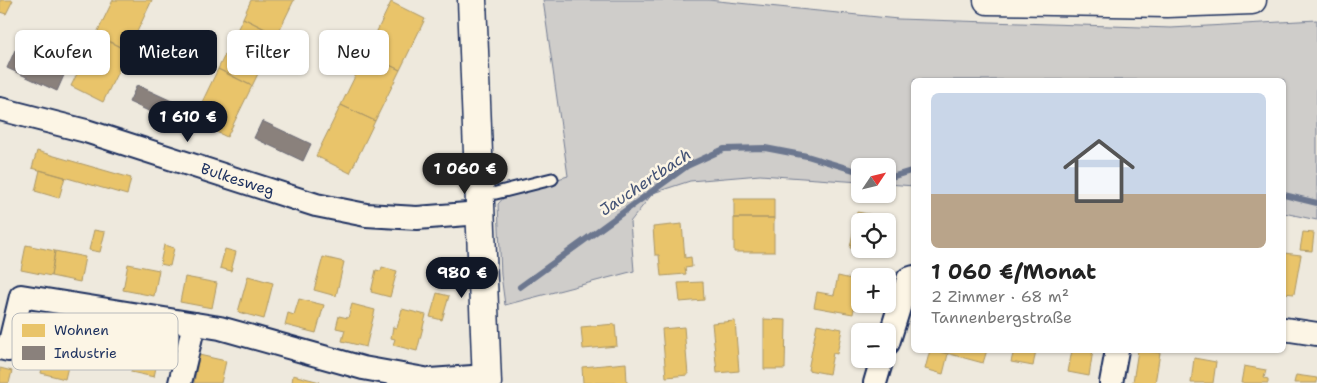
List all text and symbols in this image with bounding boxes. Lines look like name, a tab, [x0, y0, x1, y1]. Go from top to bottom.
chip: Kaufen	[15, 30, 110, 75]
chip: Mieten	[120, 30, 217, 75]
chip: Filter	[227, 30, 309, 75]
chip: Neu	[319, 30, 389, 75]
pin: 1 610 €	[142, 100, 234, 143]
text: 1 610 €	[159, 106, 217, 127]
icon: home	[1054, 126, 1144, 216]
water label: Jauchertbach	[595, 143, 695, 221]
pin: 1 060 €	[419, 152, 511, 195]
text: 1 060 €	[434, 158, 496, 179]
north arrow	[851, 158, 896, 202]
map controls	[851, 158, 896, 368]
street label: Bulkesweg	[198, 159, 277, 201]
button: locate	[851, 213, 896, 258]
pin: 980 €	[427, 256, 497, 299]
text: 1 060 €/Monat	[931, 258, 1096, 286]
text: 980 €	[437, 262, 487, 283]
button: +	[851, 268, 896, 313]
text: 2 Zimmer · 68 m²	[931, 286, 1069, 307]
text: Tannenbergstraße	[931, 307, 1072, 328]
legend	[12, 313, 178, 370]
text: Wohnen	[54, 321, 109, 339]
button: −	[851, 323, 896, 368]
text: Industrie	[54, 344, 117, 362]

